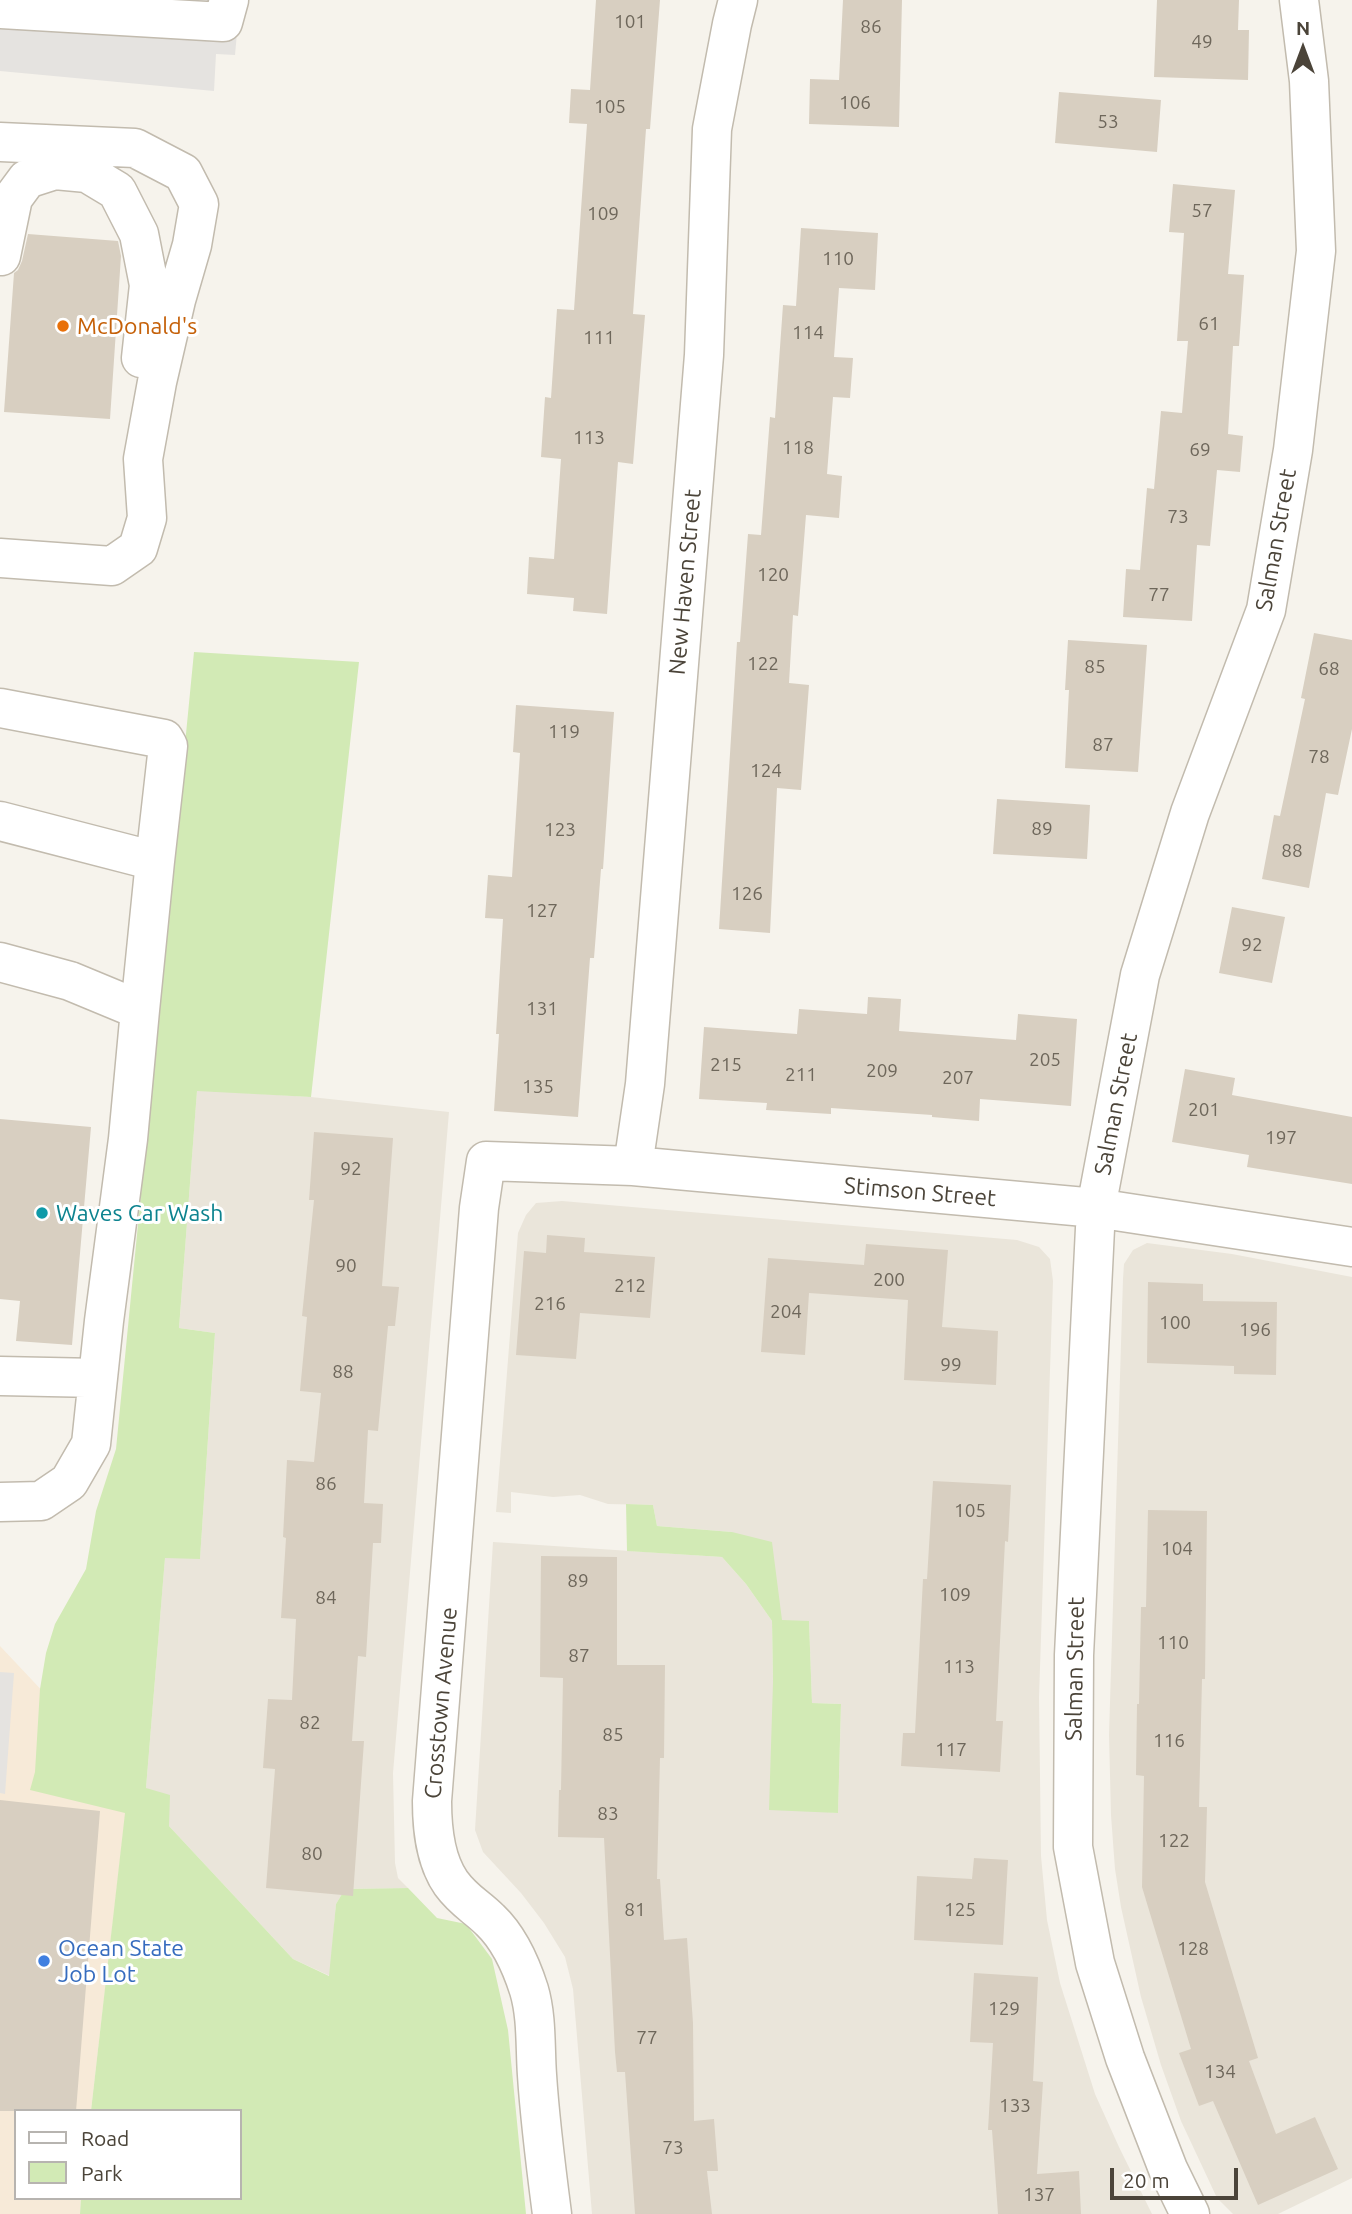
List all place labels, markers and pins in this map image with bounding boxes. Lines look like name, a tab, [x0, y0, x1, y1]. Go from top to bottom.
place label: McDonald's	[77, 312, 197, 340]
marker: McDonald's	[55, 318, 71, 334]
place label: Waves Car Wash	[56, 1199, 223, 1227]
marker: Waves Car Wash	[34, 1205, 50, 1221]
place label: Ocean State Job Lot	[58, 1934, 184, 1988]
marker: Ocean State Job Lot	[36, 1953, 52, 1969]

